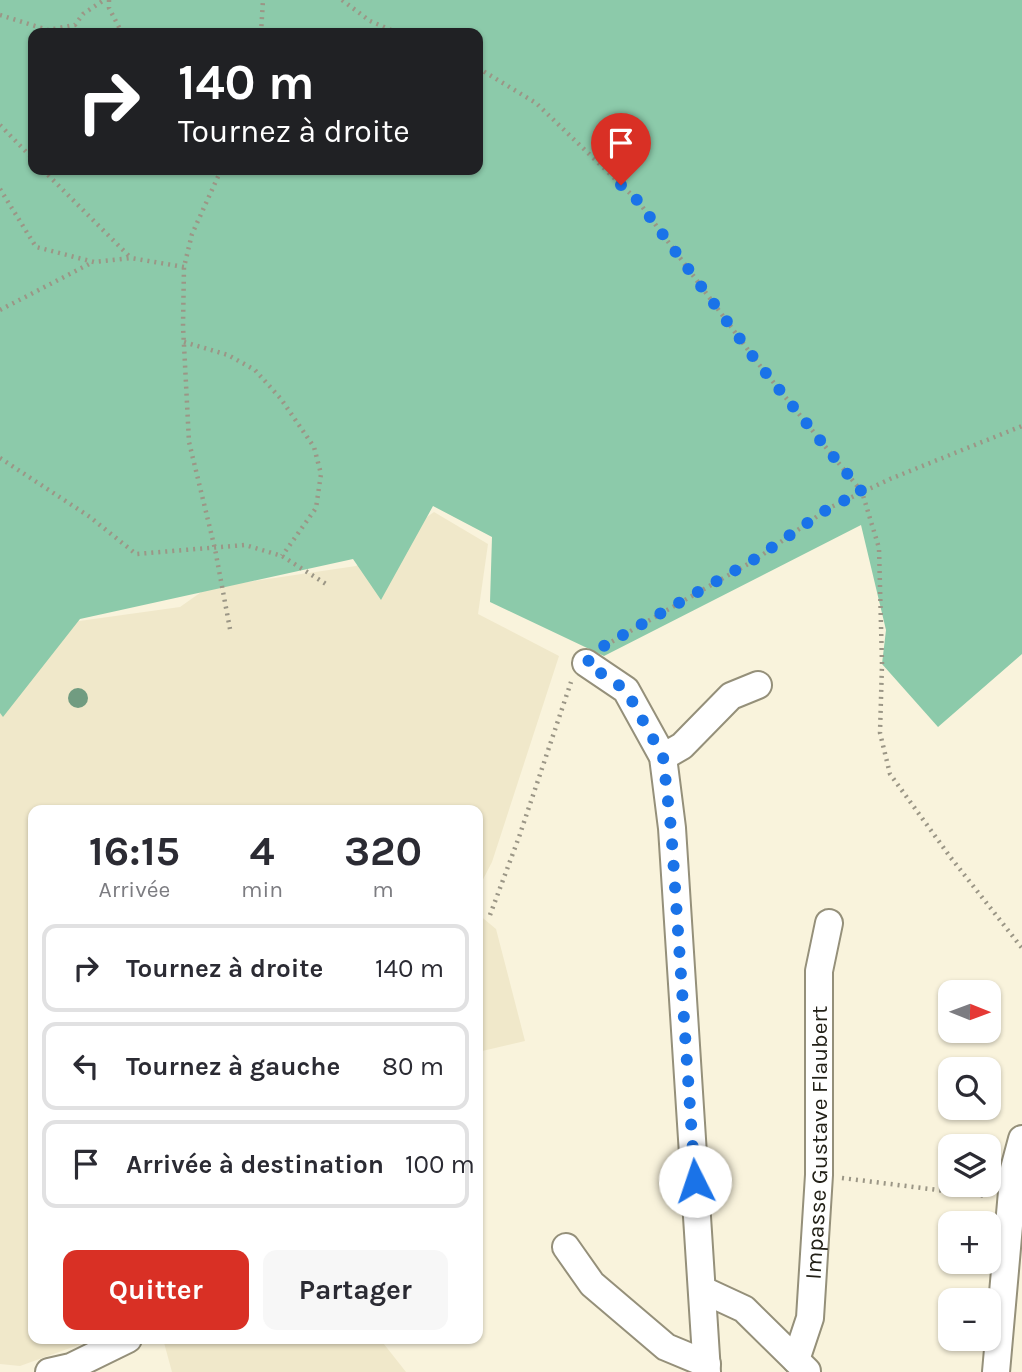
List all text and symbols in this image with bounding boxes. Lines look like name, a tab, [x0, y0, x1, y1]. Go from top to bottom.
text: 140 m	[178, 54, 315, 111]
icon: right	[63, 56, 154, 147]
text: Tournez à droite	[178, 113, 410, 150]
pin	[591, 113, 651, 185]
icon: arrive	[602, 124, 640, 162]
text: 16:15	[89, 826, 180, 876]
text: 4	[250, 826, 275, 876]
text: 320	[344, 826, 422, 876]
text: Arrivée	[99, 876, 170, 903]
text: min	[241, 876, 283, 903]
text: m	[372, 876, 394, 903]
icon: right	[67, 949, 105, 987]
text: Tournez à droite	[126, 953, 323, 984]
text: 140 m	[375, 953, 444, 984]
north arrow	[938, 980, 1001, 1043]
map controls	[938, 980, 1001, 1351]
street label: Impasse Gustave Flaubert	[799, 1005, 833, 1280]
icon: left	[67, 1047, 105, 1085]
text: Tournez à gauche	[126, 1051, 340, 1082]
text: 80 m	[382, 1051, 444, 1082]
button: search	[938, 1057, 1001, 1120]
button: layers	[938, 1134, 1001, 1197]
position arrow	[658, 1144, 732, 1218]
icon: arrive	[67, 1145, 105, 1183]
text: Arrivée à destination	[126, 1149, 384, 1180]
text: 100 m	[405, 1149, 475, 1180]
button: +	[938, 1211, 1001, 1274]
button: Quitter	[63, 1250, 249, 1330]
button: Partager	[263, 1250, 448, 1330]
button: −	[938, 1288, 1001, 1351]

